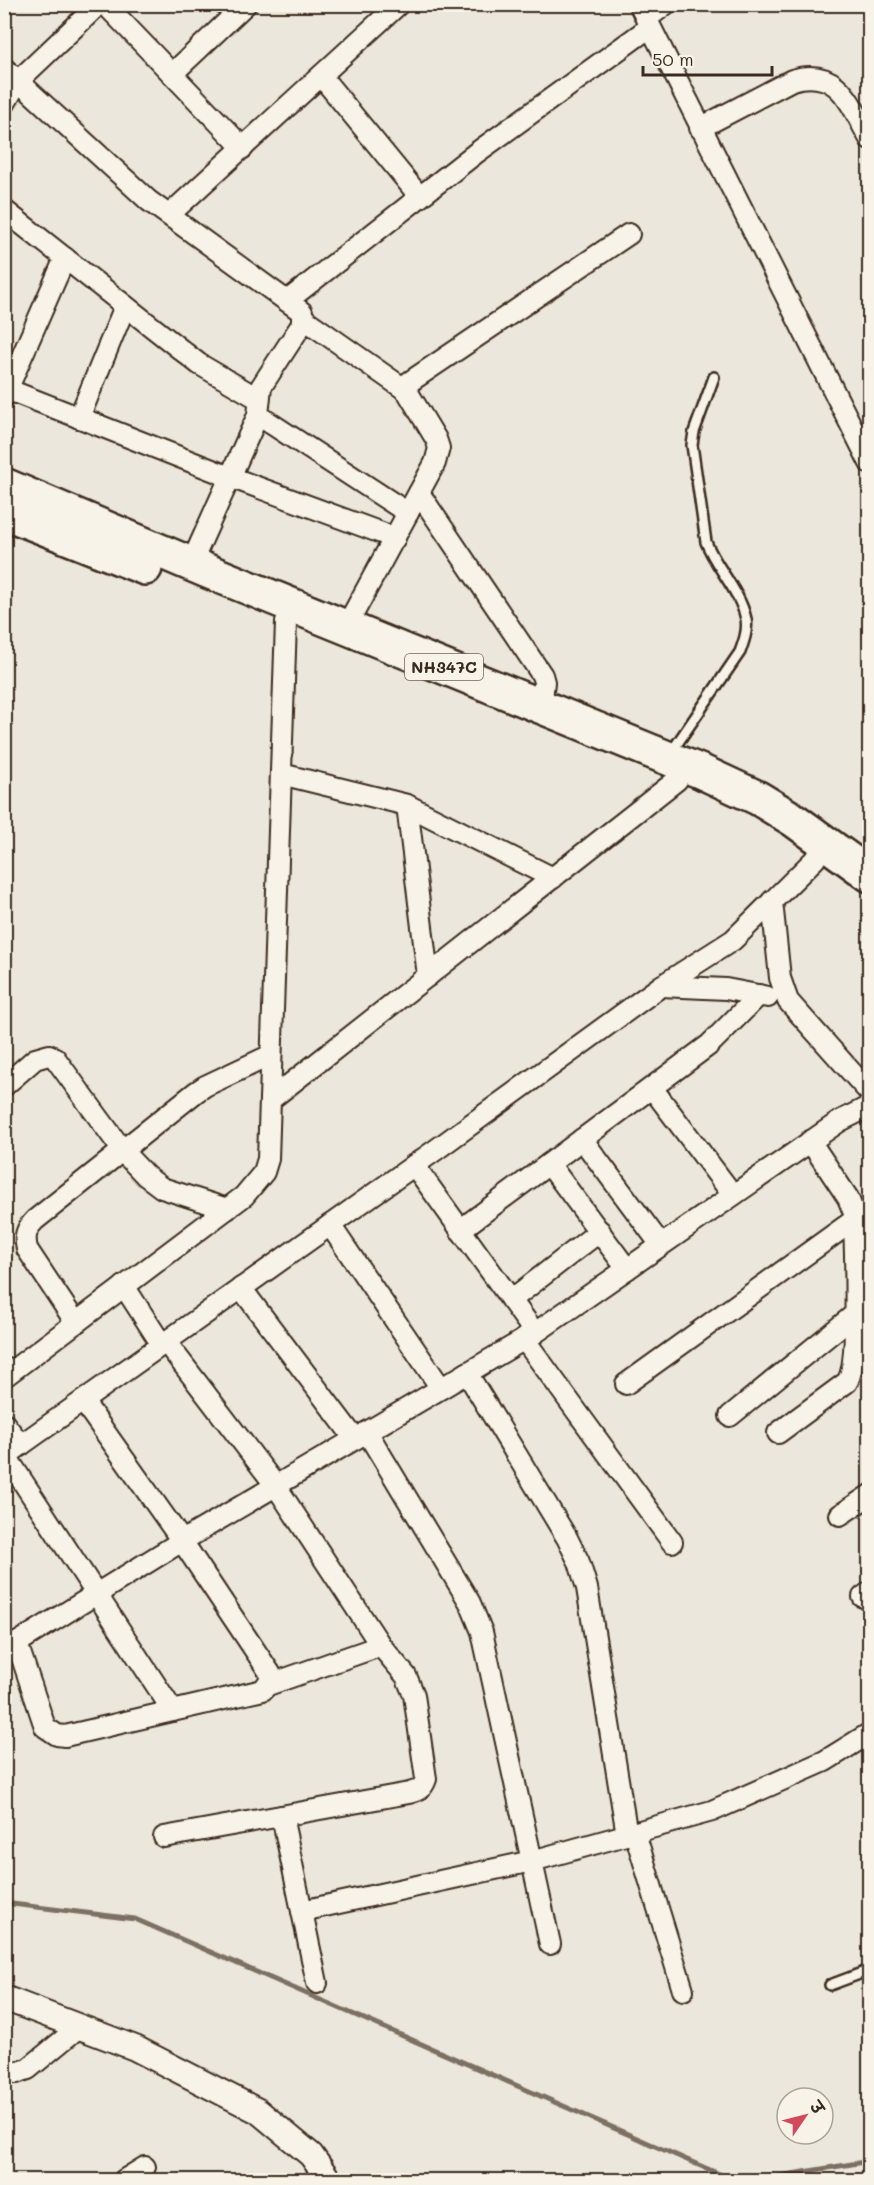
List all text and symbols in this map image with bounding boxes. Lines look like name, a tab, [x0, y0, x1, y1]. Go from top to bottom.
scale bar	[643, 39, 772, 77]
text: 50 m	[652, 47, 694, 71]
road number: NH347C	[405, 654, 483, 680]
north arrow	[775, 2086, 835, 2146]
text: उ	[805, 2095, 830, 2119]

